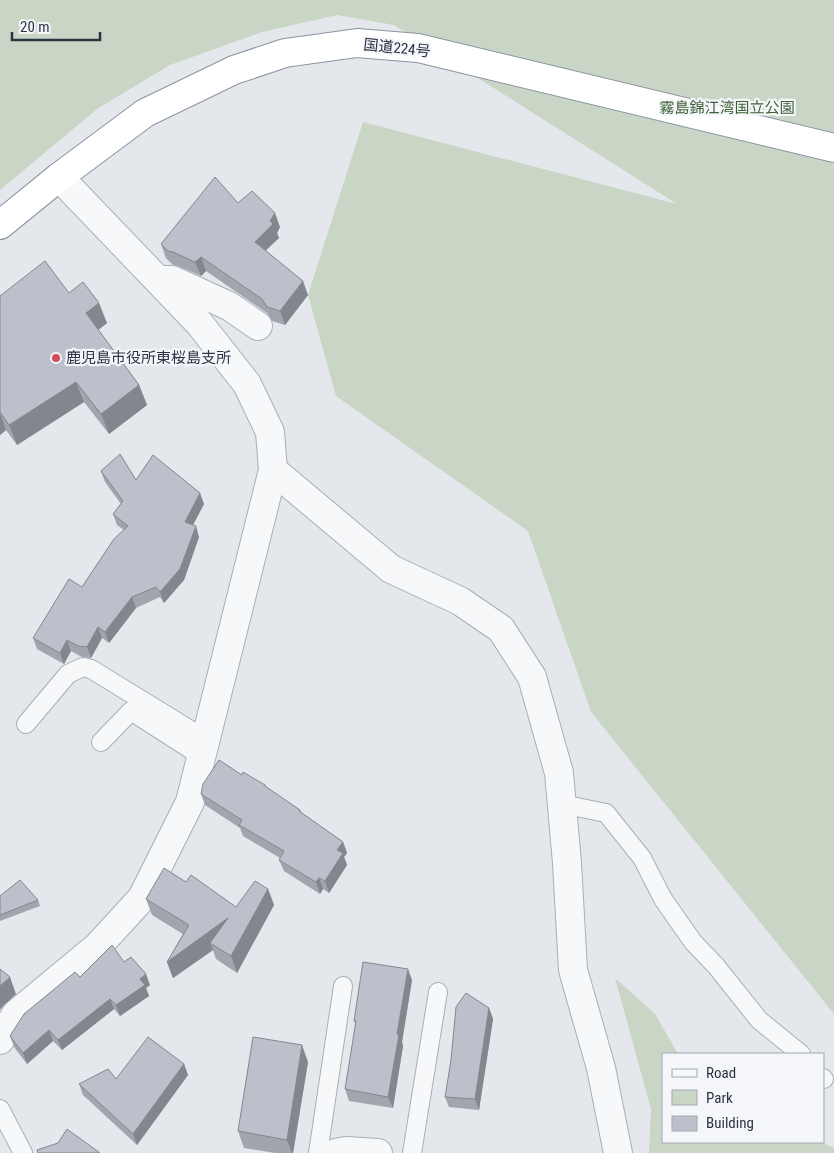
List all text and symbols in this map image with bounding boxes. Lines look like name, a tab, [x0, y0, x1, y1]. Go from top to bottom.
scale bar	[12, 10, 100, 42]
text: 20 m	[20, 18, 50, 36]
street label: 国道224号	[363, 36, 431, 60]
park label: 霧島錦江湾国立公園	[659, 99, 795, 117]
place label: 鹿児島市役所東桜島支所	[66, 349, 231, 367]
marker: 鹿児島市役所東桜島支所	[50, 352, 62, 364]
legend	[662, 1053, 824, 1143]
text: Road	[706, 1064, 736, 1082]
text: Park	[706, 1089, 733, 1107]
text: Building	[706, 1114, 754, 1132]

